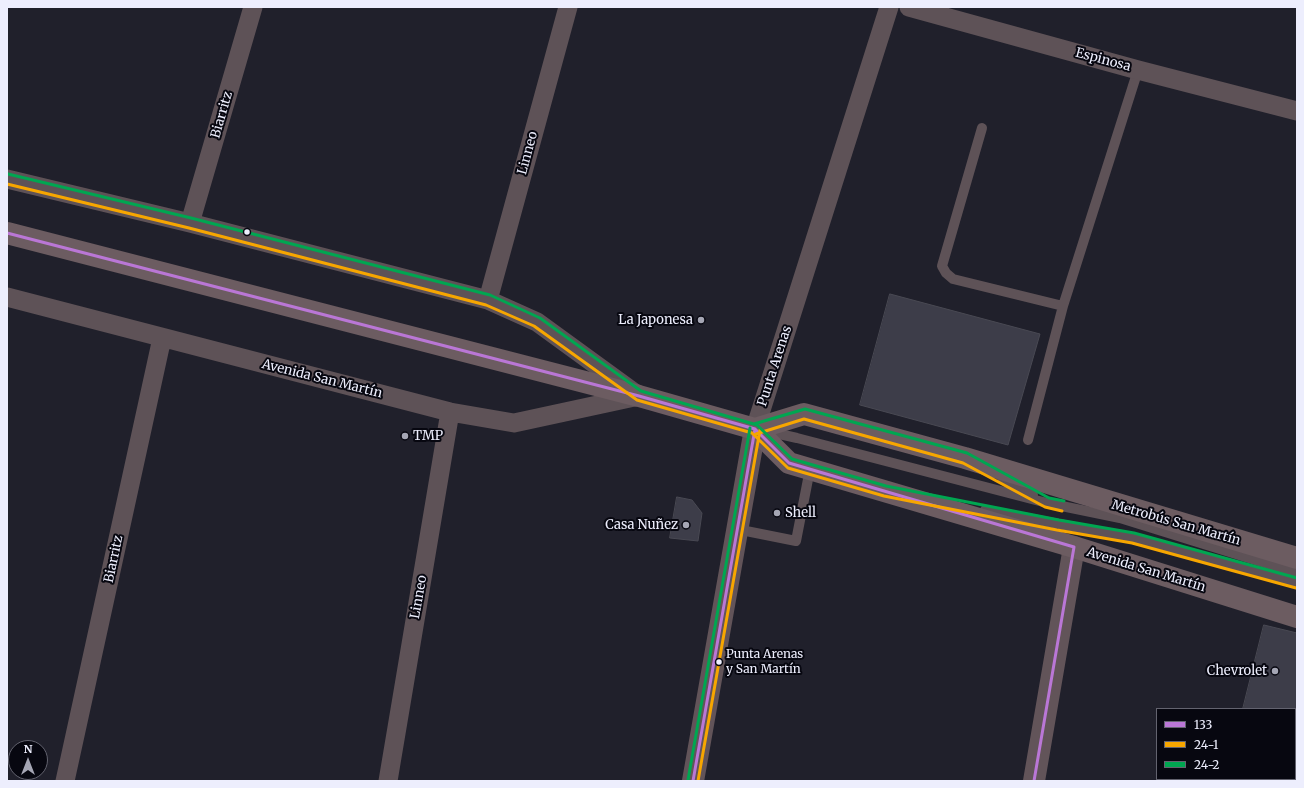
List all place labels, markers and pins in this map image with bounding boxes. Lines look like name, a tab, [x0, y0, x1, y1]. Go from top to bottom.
unlabelled marker	[242, 227, 252, 237]
place label: La Japonesa	[618, 312, 693, 328]
marker: La Japonesa	[696, 315, 706, 325]
place label: TMP	[413, 428, 443, 444]
marker: TMP	[400, 431, 410, 441]
place label: Shell	[785, 505, 816, 521]
marker: Shell	[772, 508, 782, 518]
place label: Casa Nuñez	[605, 517, 678, 533]
marker: Casa Nuñez	[681, 520, 691, 530]
place label: Punta Arenas y San Martín	[726, 648, 803, 676]
marker: Punta Arenas y San Martín	[714, 657, 724, 667]
place label: Chevrolet	[1207, 663, 1267, 679]
marker: Chevrolet	[1270, 666, 1280, 676]

